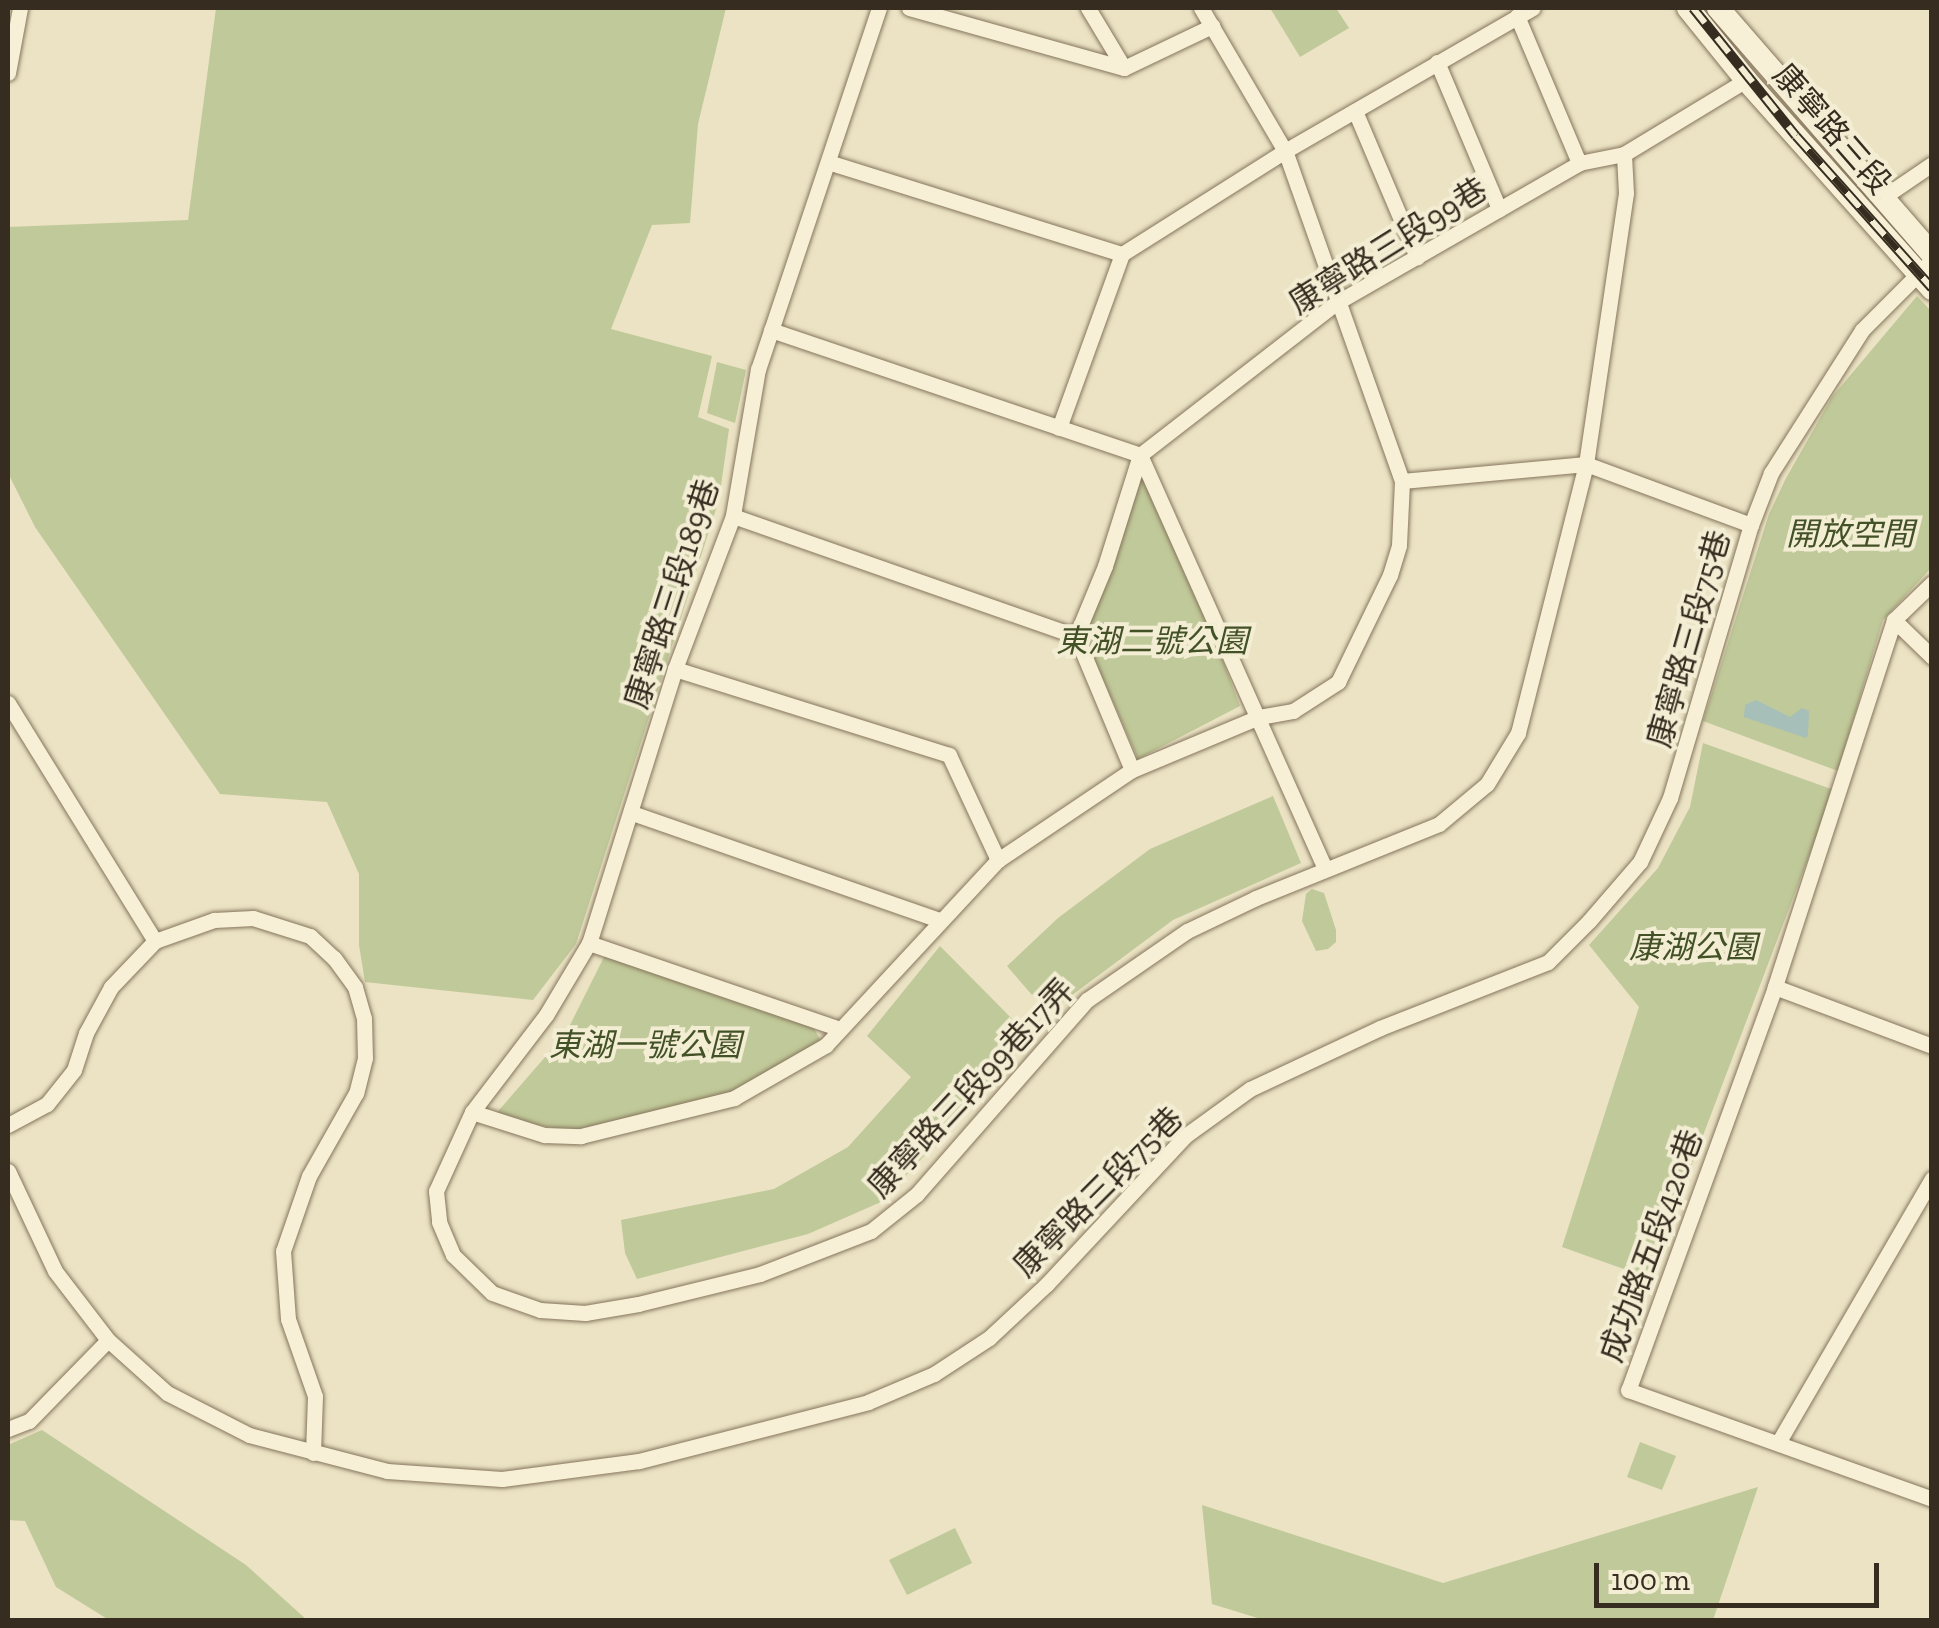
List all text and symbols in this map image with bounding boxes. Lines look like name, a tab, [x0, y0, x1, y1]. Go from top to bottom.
street label: 康寧路三段	[1765, 56, 1899, 202]
street label: 康寧路三段99巷	[1282, 170, 1494, 322]
street label: 康寧路三段189巷	[617, 475, 727, 713]
park label: 開放空間	[1786, 515, 1914, 553]
street label: 康寧路三段75巷	[1640, 526, 1738, 752]
park label: 東湖二號公園	[1056, 622, 1248, 660]
park label: 康湖公園	[1629, 928, 1757, 966]
street label: 康寧路三段99巷17弄	[860, 971, 1082, 1205]
park label: 東湖一號公園	[549, 1026, 741, 1064]
street label: 康寧路三段75巷	[1005, 1099, 1191, 1285]
street label: 成功路五段420巷	[1591, 1125, 1711, 1367]
scale bar	[1599, 1543, 1884, 1605]
text: 100 m	[1611, 1562, 1690, 1598]

